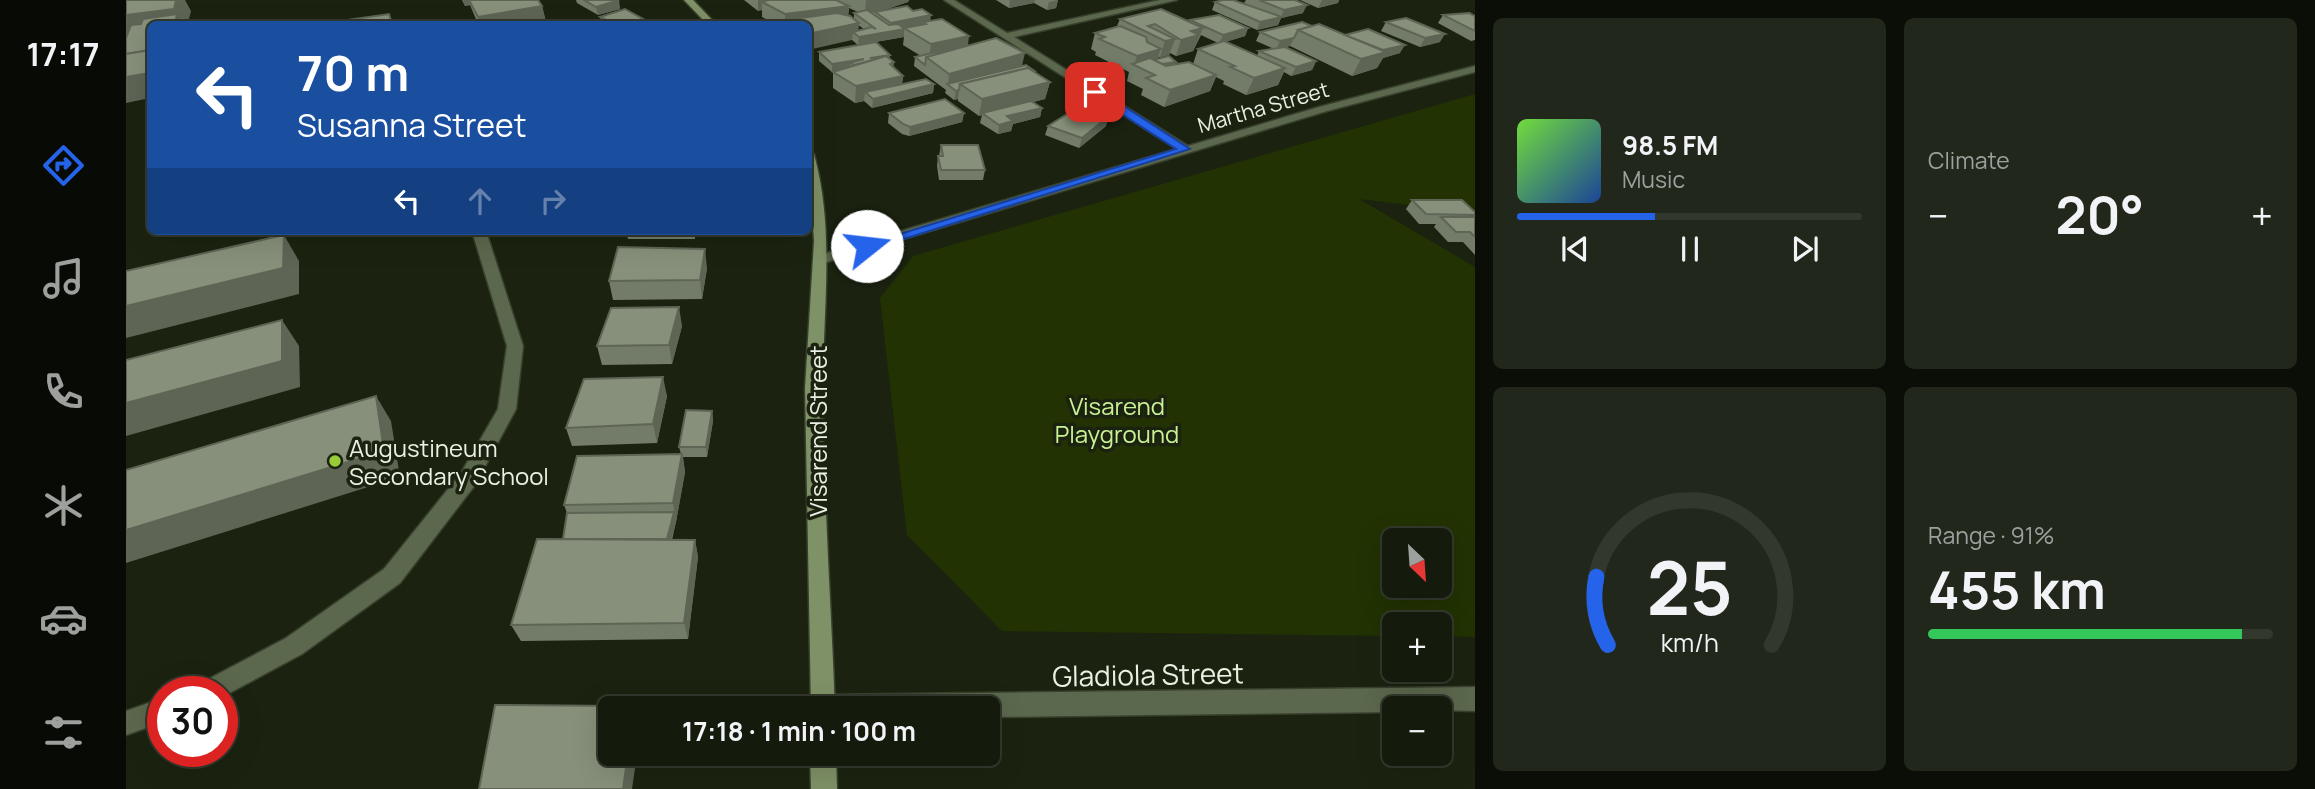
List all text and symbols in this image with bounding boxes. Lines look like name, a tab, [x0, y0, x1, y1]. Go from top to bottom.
text: 17:17	[26, 32, 100, 76]
text: 70 m	[297, 39, 409, 106]
icon: left	[182, 49, 273, 140]
pin	[1065, 62, 1125, 122]
icon: arrive	[1076, 73, 1114, 111]
street label: Martha Street	[1194, 75, 1332, 139]
text: Susanna Street	[297, 103, 527, 147]
text: 98.5 FM	[1622, 127, 1718, 163]
icon: directions	[39, 141, 88, 190]
text: Climate	[1928, 144, 2010, 176]
text: Music	[1622, 163, 1685, 195]
text: 20°	[2056, 179, 2144, 250]
icon: left	[388, 182, 426, 220]
icon: ahead	[461, 182, 499, 220]
icon: right	[534, 182, 572, 220]
text: −	[1928, 189, 1949, 241]
text: +	[2251, 189, 2273, 241]
position arrow	[830, 209, 904, 283]
icon: previous	[1556, 230, 1594, 268]
icon: pause	[1671, 230, 1709, 268]
icon: next	[1786, 230, 1824, 268]
icon: music	[39, 254, 88, 303]
street label: Visarend Street	[801, 345, 834, 517]
icon: phone	[39, 367, 88, 416]
park label: Visarend Playground	[1055, 389, 1179, 450]
place label: Augustineum Secondary School	[349, 431, 549, 492]
marker: Augustineum Secondary School	[327, 453, 343, 469]
icon: climate	[39, 481, 88, 530]
text: Range · 91%	[1928, 519, 2054, 551]
north arrow	[1382, 528, 1452, 598]
map controls	[1382, 528, 1452, 766]
text: 25	[1646, 537, 1733, 637]
text: 455 km	[1928, 554, 2106, 625]
icon: car	[39, 594, 88, 643]
button: +	[1382, 612, 1452, 682]
text: km/h	[1660, 625, 1719, 660]
street label: Gladiola Street	[1052, 653, 1244, 695]
speed limit sign: 30	[147, 676, 238, 767]
button: −	[1382, 696, 1452, 766]
icon: filters	[39, 708, 88, 757]
text: 17:18 · 1 min · 100 m	[682, 713, 916, 749]

